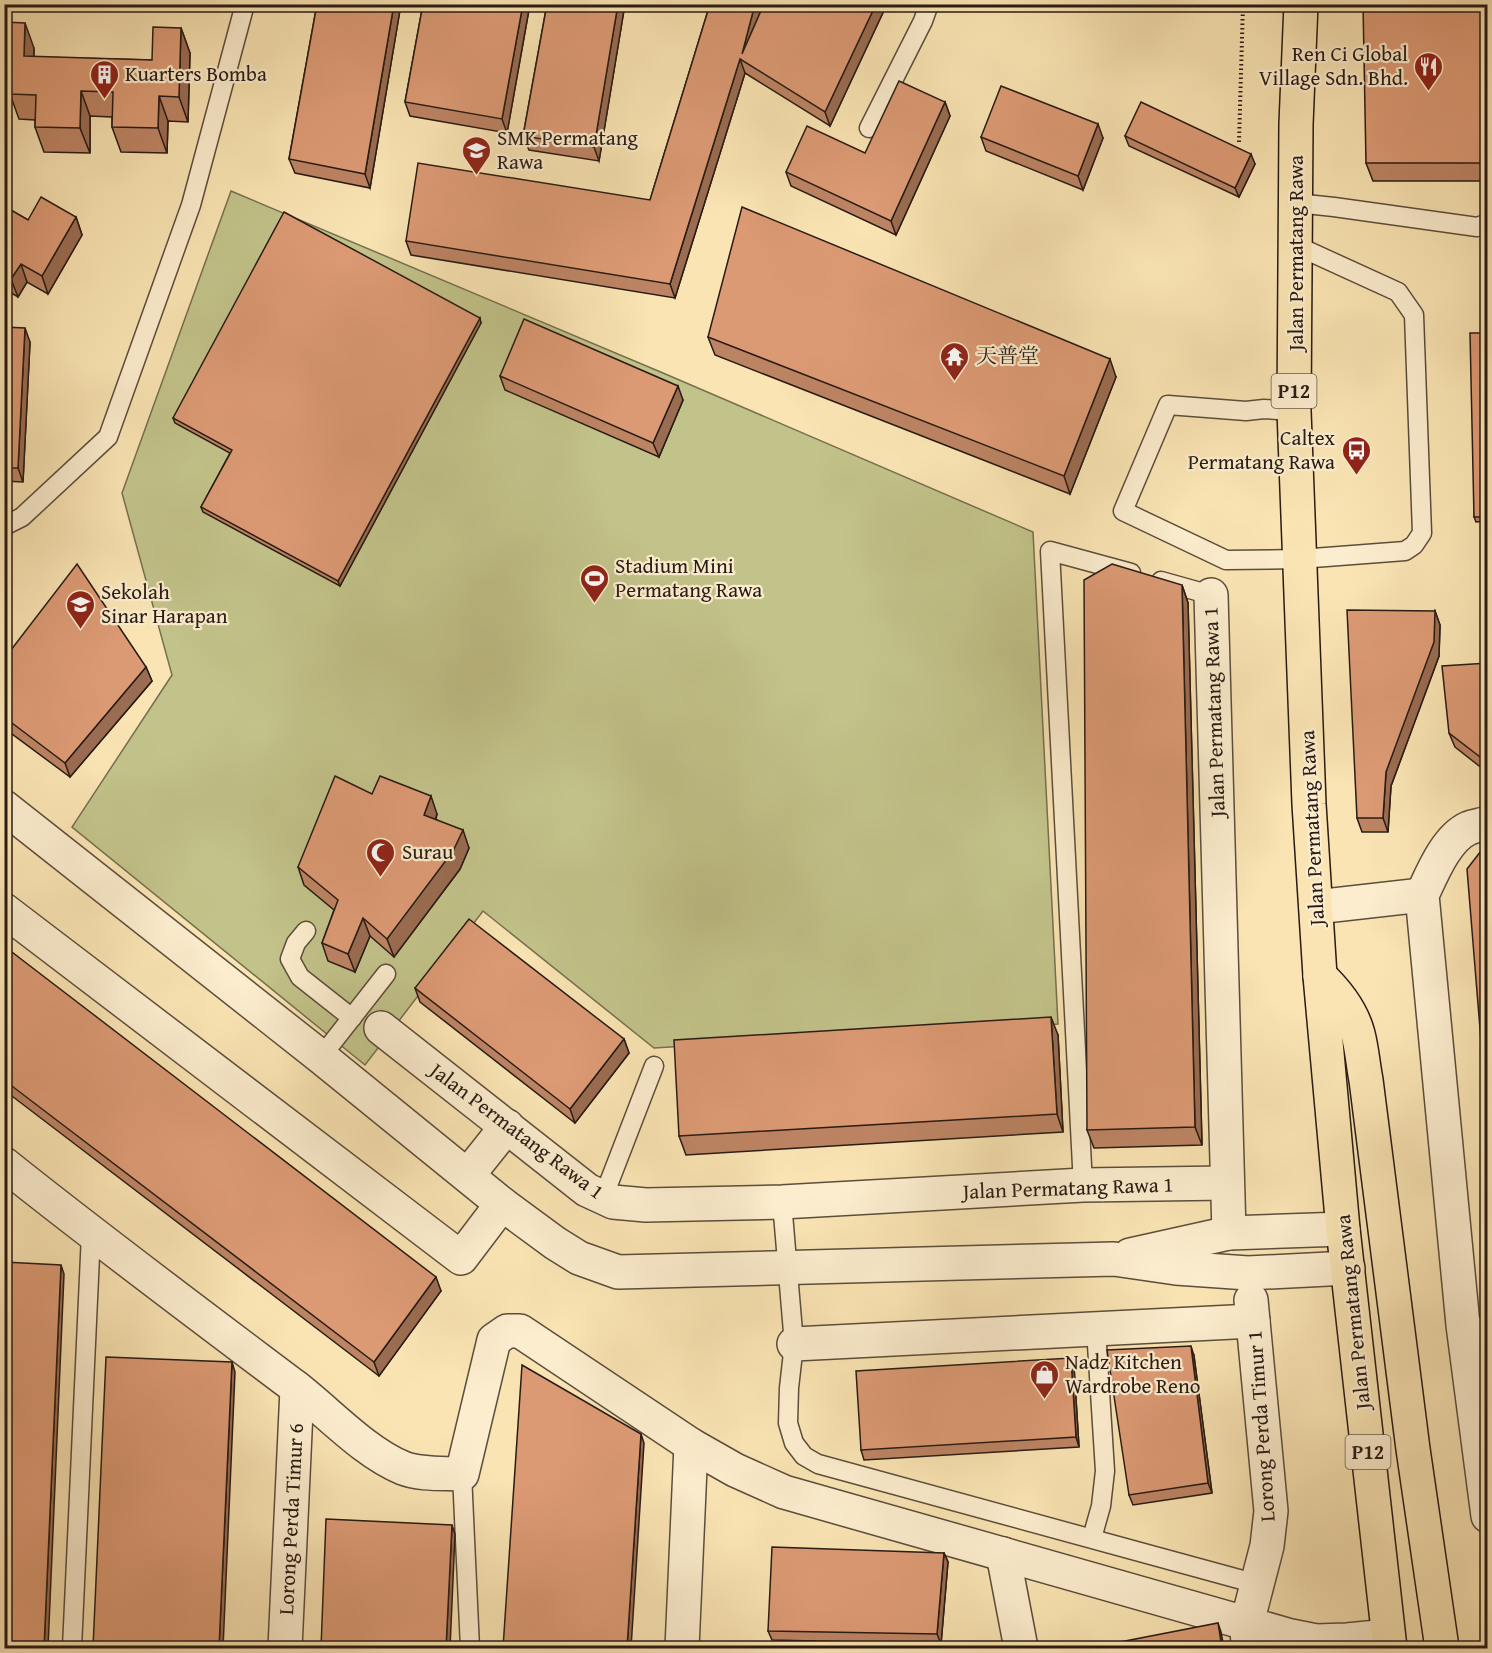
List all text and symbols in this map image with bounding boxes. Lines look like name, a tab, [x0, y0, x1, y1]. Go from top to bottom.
place label: Ren Ci Global Village Sdn. Bhd.	[1259, 38, 1408, 93]
restaurant icon: Ren Ci Global Village Sdn. Bhd.	[1413, 50, 1445, 92]
building icon: Kuarters Bomba	[88, 58, 120, 100]
place label: Kuarters Bomba	[125, 58, 267, 89]
place label: SMK Permatang Rawa	[497, 122, 639, 177]
school or university icon: SMK Permatang Rawa	[460, 134, 492, 176]
street label: Jalan Permatang Rawa	[1280, 155, 1311, 354]
temple icon: 天普堂	[939, 340, 971, 382]
place label: 天普堂	[976, 340, 1039, 371]
road number: P12	[1272, 374, 1316, 408]
place label: Caltex Permatang Rawa	[1188, 422, 1335, 477]
bus stop icon: Caltex Permatang Rawa	[1340, 434, 1372, 476]
place label: Stadium Mini Permatang Rawa	[615, 550, 762, 605]
sports icon: Stadium Mini Permatang Rawa	[578, 562, 610, 604]
place label: Sekolah Sinar Harapan	[101, 576, 228, 631]
school or university icon: Sekolah Sinar Harapan	[64, 588, 96, 630]
street label: Jalan Permatang Rawa 1	[1194, 606, 1233, 821]
street label: Jalan Permatang Rawa	[1291, 729, 1332, 930]
mosque icon: Surau	[365, 836, 397, 878]
place label: Surau	[402, 836, 454, 867]
street label: Jalan Permatang Rawa 1	[421, 1053, 611, 1206]
street label: Jalan Permatang Rawa 1	[959, 1168, 1174, 1207]
street label: Jalan Permatang Rawa	[1327, 1213, 1378, 1414]
street label: Lorong Perda Timur 1	[1238, 1329, 1283, 1523]
place label: Nadz Kitchen Wardrobe Reno	[1065, 1346, 1200, 1401]
shop icon: Nadz Kitchen Wardrobe Reno	[1028, 1358, 1060, 1400]
street label: Lorong Perda Timur 6	[270, 1422, 311, 1616]
road number: P12	[1346, 1435, 1390, 1469]

